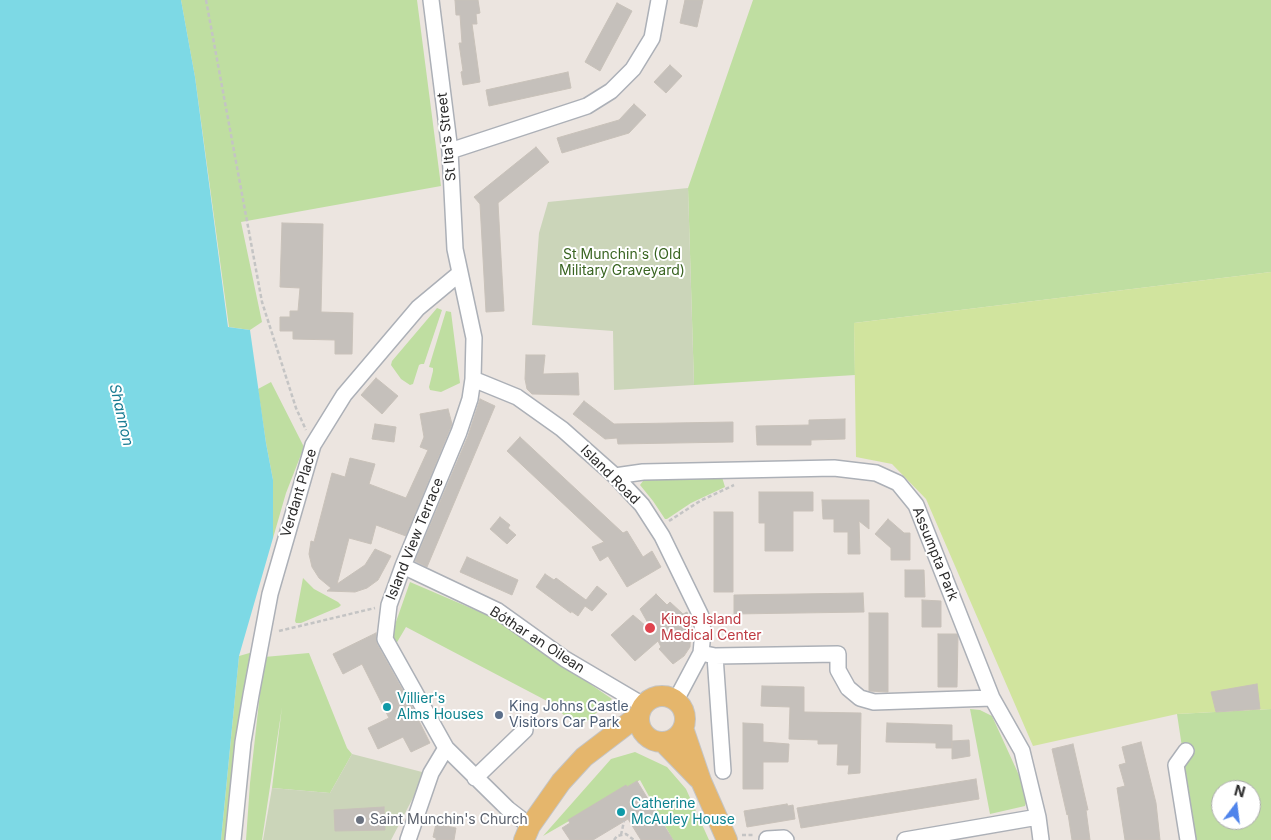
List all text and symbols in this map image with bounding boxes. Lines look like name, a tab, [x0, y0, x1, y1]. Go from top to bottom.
street label: St Ita's Street	[434, 92, 460, 182]
park label: St Munchin's (Old Military Graveyard)	[559, 247, 685, 280]
water label: Shannon	[105, 382, 137, 448]
street label: Island Road	[577, 442, 643, 508]
street label: Verdant Place	[278, 447, 320, 539]
street label: Island View Terrace	[383, 475, 447, 603]
street label: Assumpta Park	[908, 505, 962, 603]
street label: Bóthar an Oilean	[487, 603, 587, 677]
place label: Kings Island Medical Center	[661, 612, 762, 644]
marker: Kings Island Medical Center	[643, 621, 657, 635]
place label: Villier's Alms Houses	[397, 691, 484, 724]
place label: King Johns Castle Visitors Car Park	[509, 699, 629, 732]
marker: Villier's Alms Houses	[381, 701, 393, 713]
marker: King Johns Castle Visitors Car Park	[493, 709, 505, 721]
north arrow	[1211, 780, 1261, 830]
text: N	[1232, 781, 1247, 801]
place label: Catherine McAuley House	[631, 796, 735, 829]
marker: Catherine McAuley House	[615, 806, 627, 818]
place label: Saint Munchin's Church	[370, 812, 528, 828]
marker: Saint Munchin's Church	[354, 814, 366, 826]

